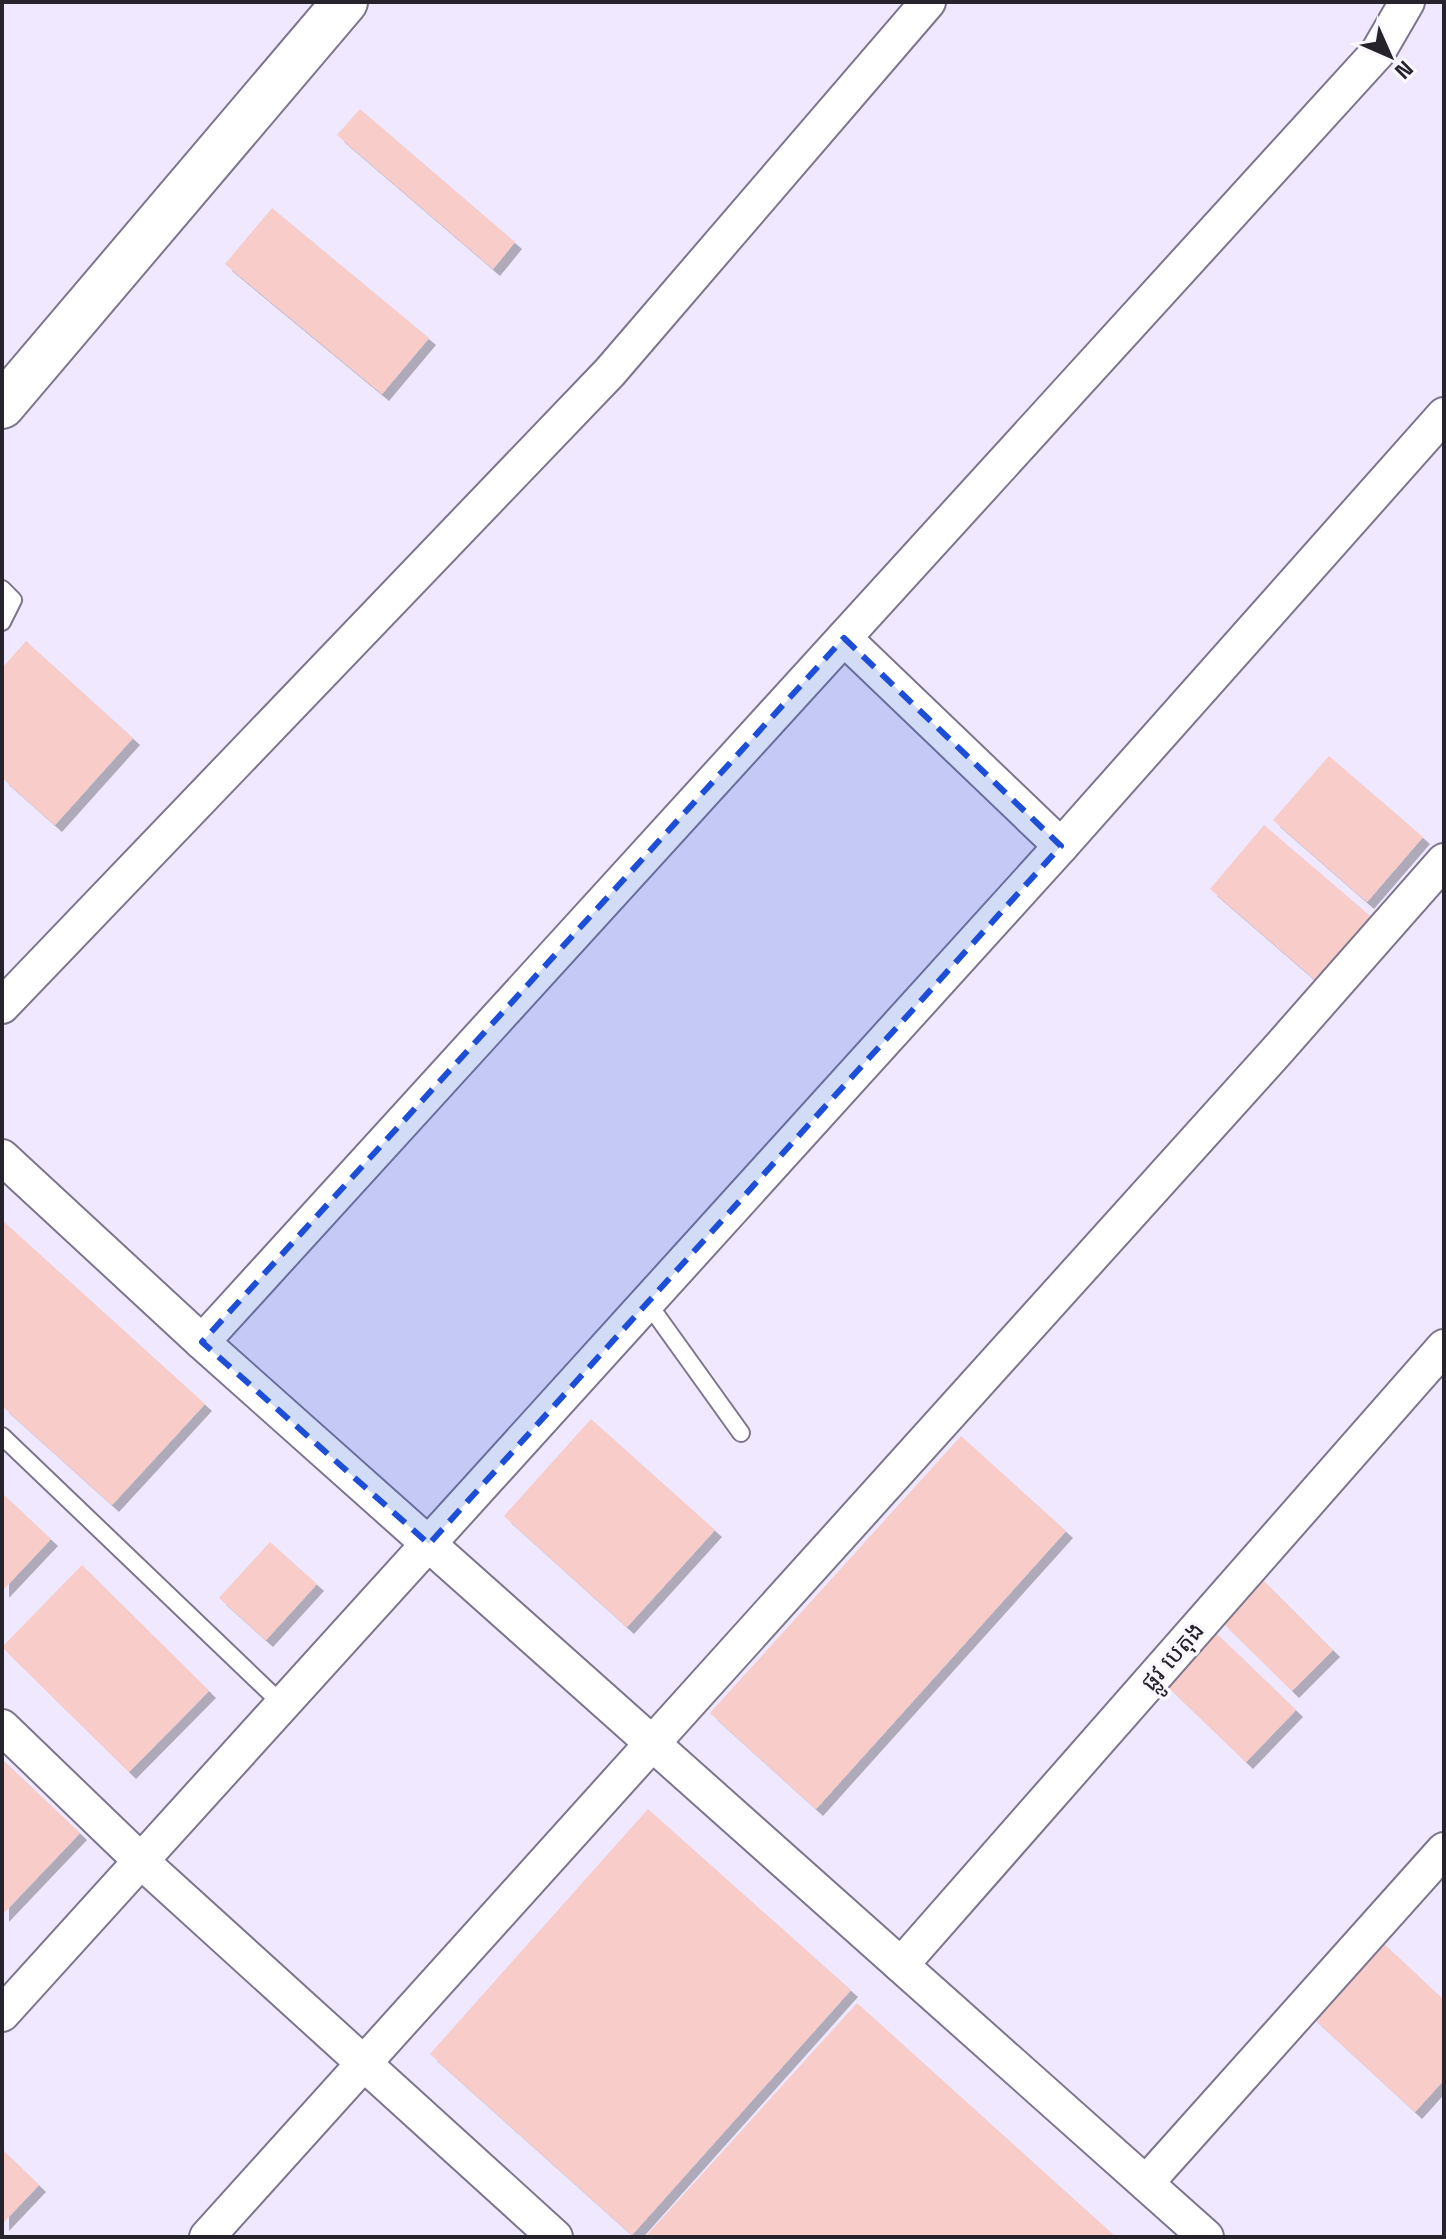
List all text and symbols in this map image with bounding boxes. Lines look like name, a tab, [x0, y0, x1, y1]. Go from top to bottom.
north arrow	[1350, 16, 1430, 96]
text: N	[1389, 55, 1419, 85]
street label: ផ្លូវ បេតុង	[1133, 1615, 1216, 1702]

